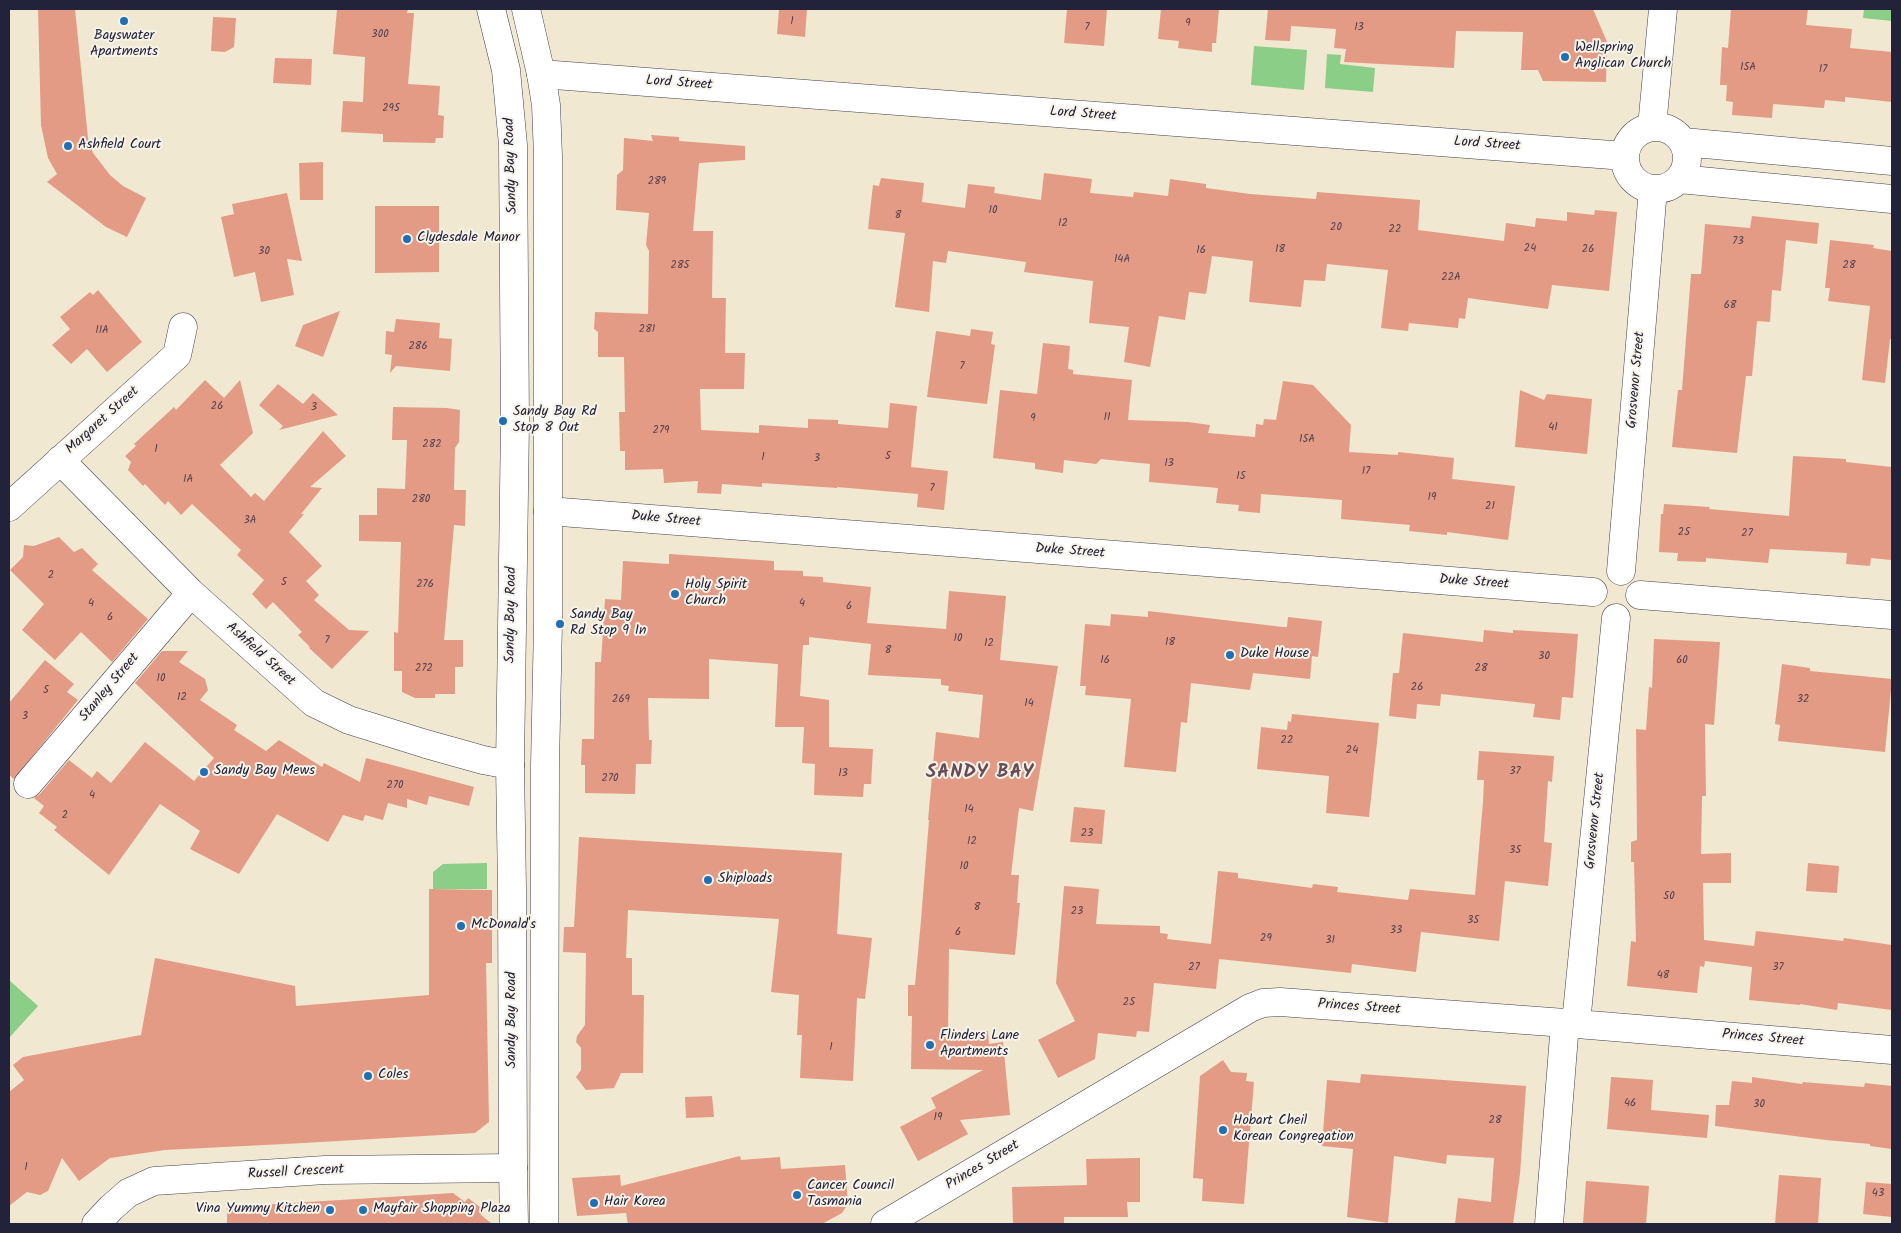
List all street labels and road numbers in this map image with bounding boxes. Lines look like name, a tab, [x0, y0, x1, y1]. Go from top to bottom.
street label: Lord Street	[645, 73, 713, 95]
street label: Lord Street	[1049, 104, 1117, 126]
street label: Sandy Bay Road	[502, 118, 522, 214]
street label: Lord Street	[1453, 134, 1521, 156]
street label: Grosvenor Street	[1624, 331, 1650, 429]
street label: Margaret Street	[63, 384, 143, 458]
street label: Duke Street	[631, 509, 701, 531]
street label: Duke Street	[1035, 541, 1105, 563]
street label: Sandy Bay Road	[503, 567, 521, 663]
street label: Duke Street	[1439, 572, 1509, 594]
street label: Ashfield Street	[222, 620, 298, 690]
street label: Stanley Street	[76, 650, 144, 726]
street label: Grosvenor Street	[1583, 772, 1609, 870]
street label: Sandy Bay Road	[505, 972, 521, 1068]
street label: Princes Street	[1317, 997, 1401, 1019]
street label: Princes Street	[1721, 1027, 1805, 1051]
street label: Princes Street	[943, 1138, 1023, 1194]
street label: Russell Crescent	[247, 1162, 345, 1184]

